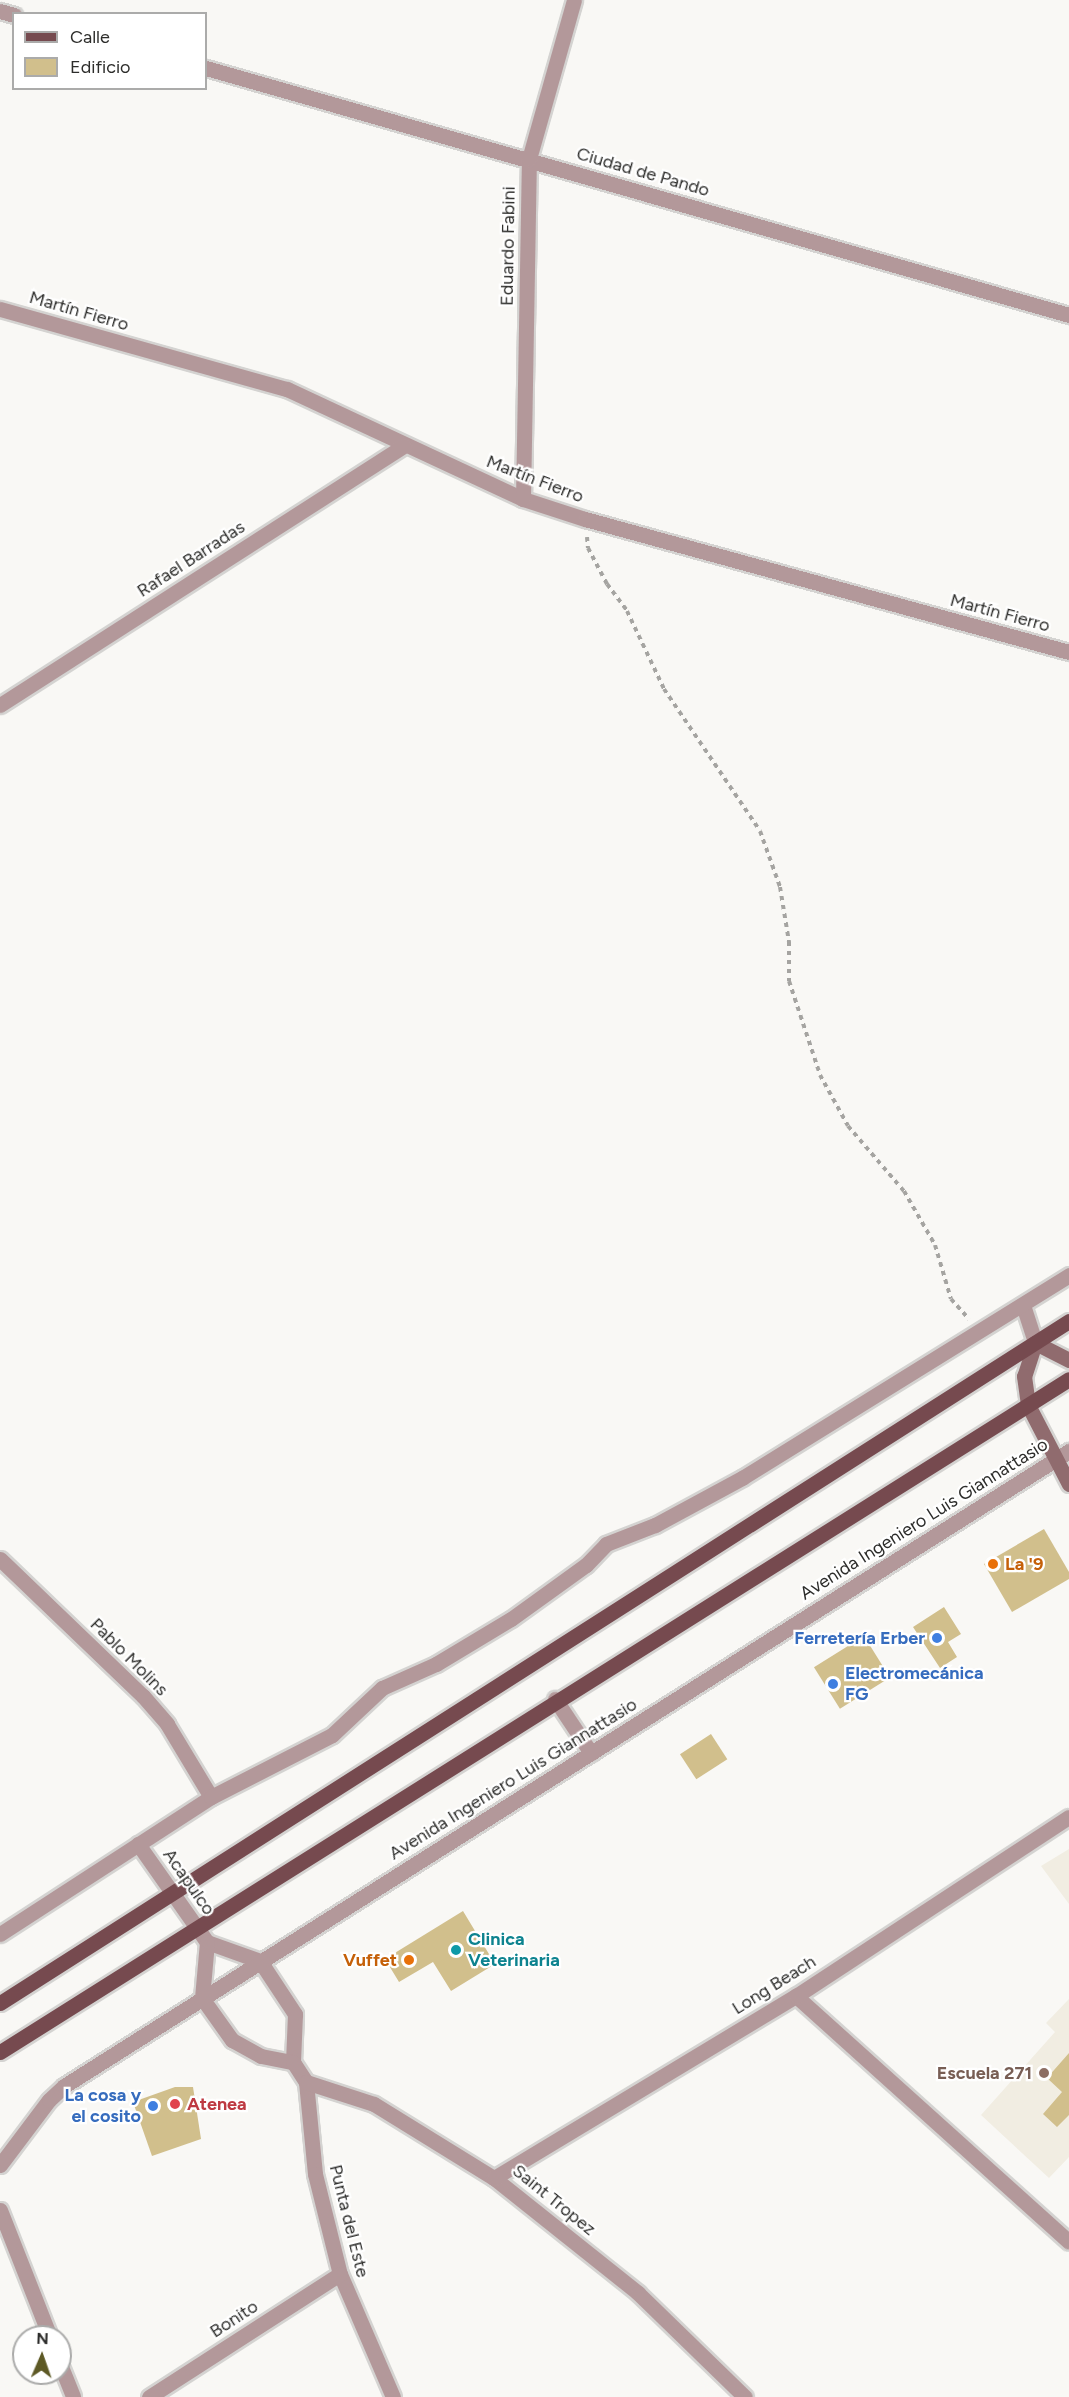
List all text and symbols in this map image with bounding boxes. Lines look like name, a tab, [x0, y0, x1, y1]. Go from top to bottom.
legend	[12, 12, 207, 90]
text: Calle	[70, 26, 110, 48]
text: Edificio	[70, 56, 131, 78]
street label: Ciudad de Pando	[574, 143, 712, 201]
street label: Eduardo Fabini	[496, 186, 520, 306]
street label: Martín Fierro	[27, 287, 131, 335]
street label: Martín Fierro	[483, 451, 587, 507]
street label: Rafael Barradas	[133, 516, 249, 602]
street label: Martín Fierro	[948, 589, 1052, 637]
street label: Avenida Ingeniero Luis Giannattasio	[796, 1433, 1052, 1605]
place label: La '9	[1005, 1553, 1043, 1575]
marker: La '9	[986, 1557, 1000, 1571]
street label: Pablo Molins	[86, 1614, 172, 1700]
place label: Ferretería Erber	[794, 1627, 925, 1649]
marker: Ferretería Erber	[930, 1631, 944, 1645]
place label: Electromecánica FG	[845, 1663, 984, 1706]
marker: Electromecánica FG	[826, 1677, 840, 1691]
street label: Avenida Ingeniero Luis Giannattasio	[385, 1693, 641, 1865]
street label: Acapulco	[158, 1845, 220, 1919]
place label: Clinica Veterinaria	[468, 1929, 560, 1972]
marker: Clinica Veterinaria	[449, 1943, 463, 1957]
place label: Vuffet	[343, 1949, 397, 1971]
street label: Long Beach	[728, 1951, 820, 2019]
marker: Vuffet	[402, 1953, 416, 1967]
place label: Escuela 271	[937, 2062, 1032, 2084]
marker: Escuela 271	[1037, 2066, 1051, 2080]
place label: La cosa y el cosito	[65, 2085, 141, 2128]
place label: Atenea	[187, 2093, 247, 2115]
marker: Atenea	[168, 2097, 182, 2111]
marker: La cosa y el cosito	[146, 2099, 160, 2113]
street label: Saint Tropez	[508, 2160, 600, 2240]
street label: Punta del Este	[325, 2162, 373, 2280]
street label: Bonito	[206, 2296, 262, 2342]
north arrow	[12, 2325, 72, 2385]
text: N	[36, 2329, 49, 2348]

